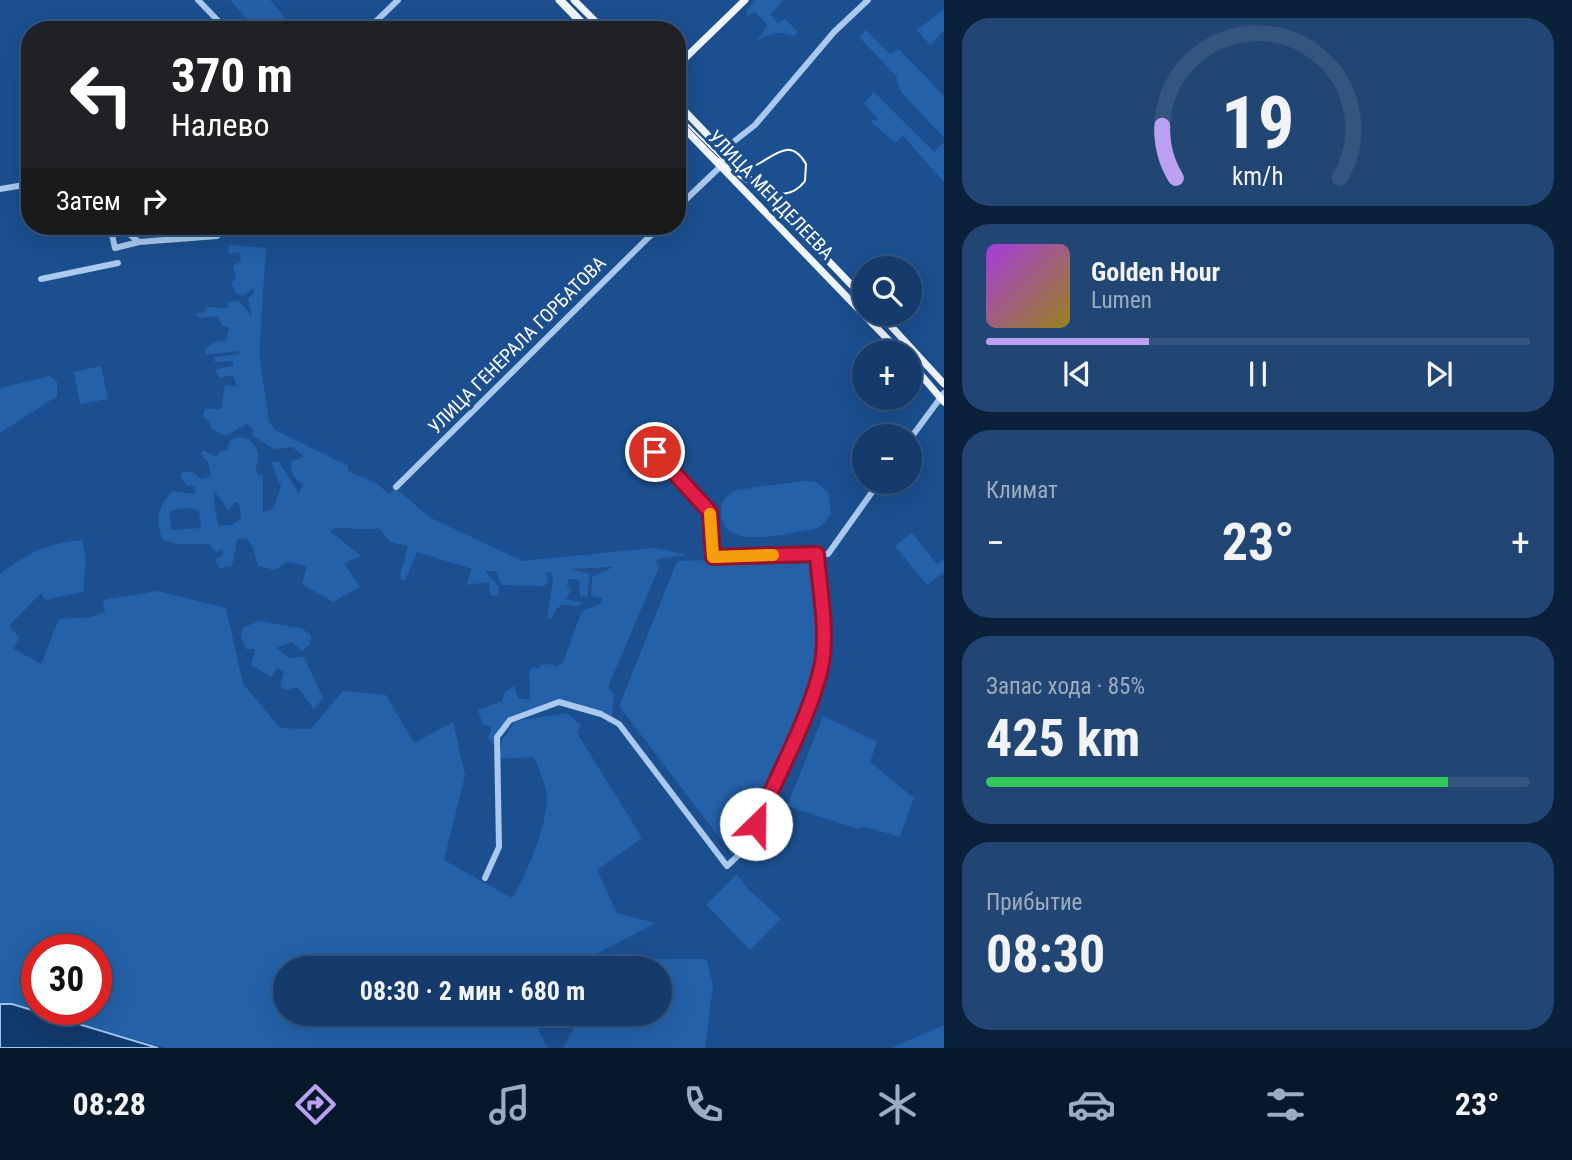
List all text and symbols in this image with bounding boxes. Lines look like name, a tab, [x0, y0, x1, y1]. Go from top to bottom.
text: 370 m	[171, 47, 293, 104]
icon: left	[56, 49, 147, 140]
text: 19	[1221, 80, 1295, 166]
text: Налево	[171, 106, 270, 144]
street label: УЛИЦА МЕНДЕЛЕЕВА	[703, 126, 839, 264]
text: km/h	[1232, 162, 1284, 191]
icon: right	[135, 182, 173, 220]
text: Затем	[56, 186, 121, 216]
street label: УЛИЦА ГЕНЕРАЛА ГОРБАТОВА	[423, 251, 611, 439]
map controls	[852, 256, 922, 494]
button: search	[852, 256, 922, 326]
text: Golden Hour	[1091, 257, 1220, 287]
text: Lumen	[1091, 287, 1152, 314]
button: +	[852, 340, 922, 410]
icon: previous	[1058, 355, 1096, 393]
icon: pause	[1239, 355, 1277, 393]
icon: next	[1420, 355, 1458, 393]
pin	[625, 422, 685, 482]
button: −	[852, 424, 922, 494]
icon: arrive	[636, 433, 674, 471]
text: Климат	[986, 477, 1058, 504]
text: 23°	[1222, 512, 1294, 573]
text: −	[986, 521, 1005, 565]
text: +	[1511, 521, 1530, 565]
text: Запас хода · 85%	[986, 673, 1145, 700]
text: 425 km	[986, 708, 1140, 769]
position arrow	[719, 787, 793, 861]
text: Прибытие	[986, 889, 1082, 916]
text: 08:30	[986, 924, 1105, 985]
speed limit sign: 30	[21, 934, 112, 1025]
text: 08:30 · 2 мин · 680 m	[360, 976, 585, 1006]
icon: directions	[291, 1080, 340, 1129]
icon: music	[485, 1080, 534, 1129]
icon: phone	[679, 1080, 728, 1129]
icon: climate	[873, 1080, 922, 1129]
icon: car	[1067, 1080, 1116, 1129]
icon: filters	[1261, 1080, 1310, 1129]
text: 08:28	[72, 1085, 146, 1123]
text: 23°	[1455, 1085, 1499, 1123]

